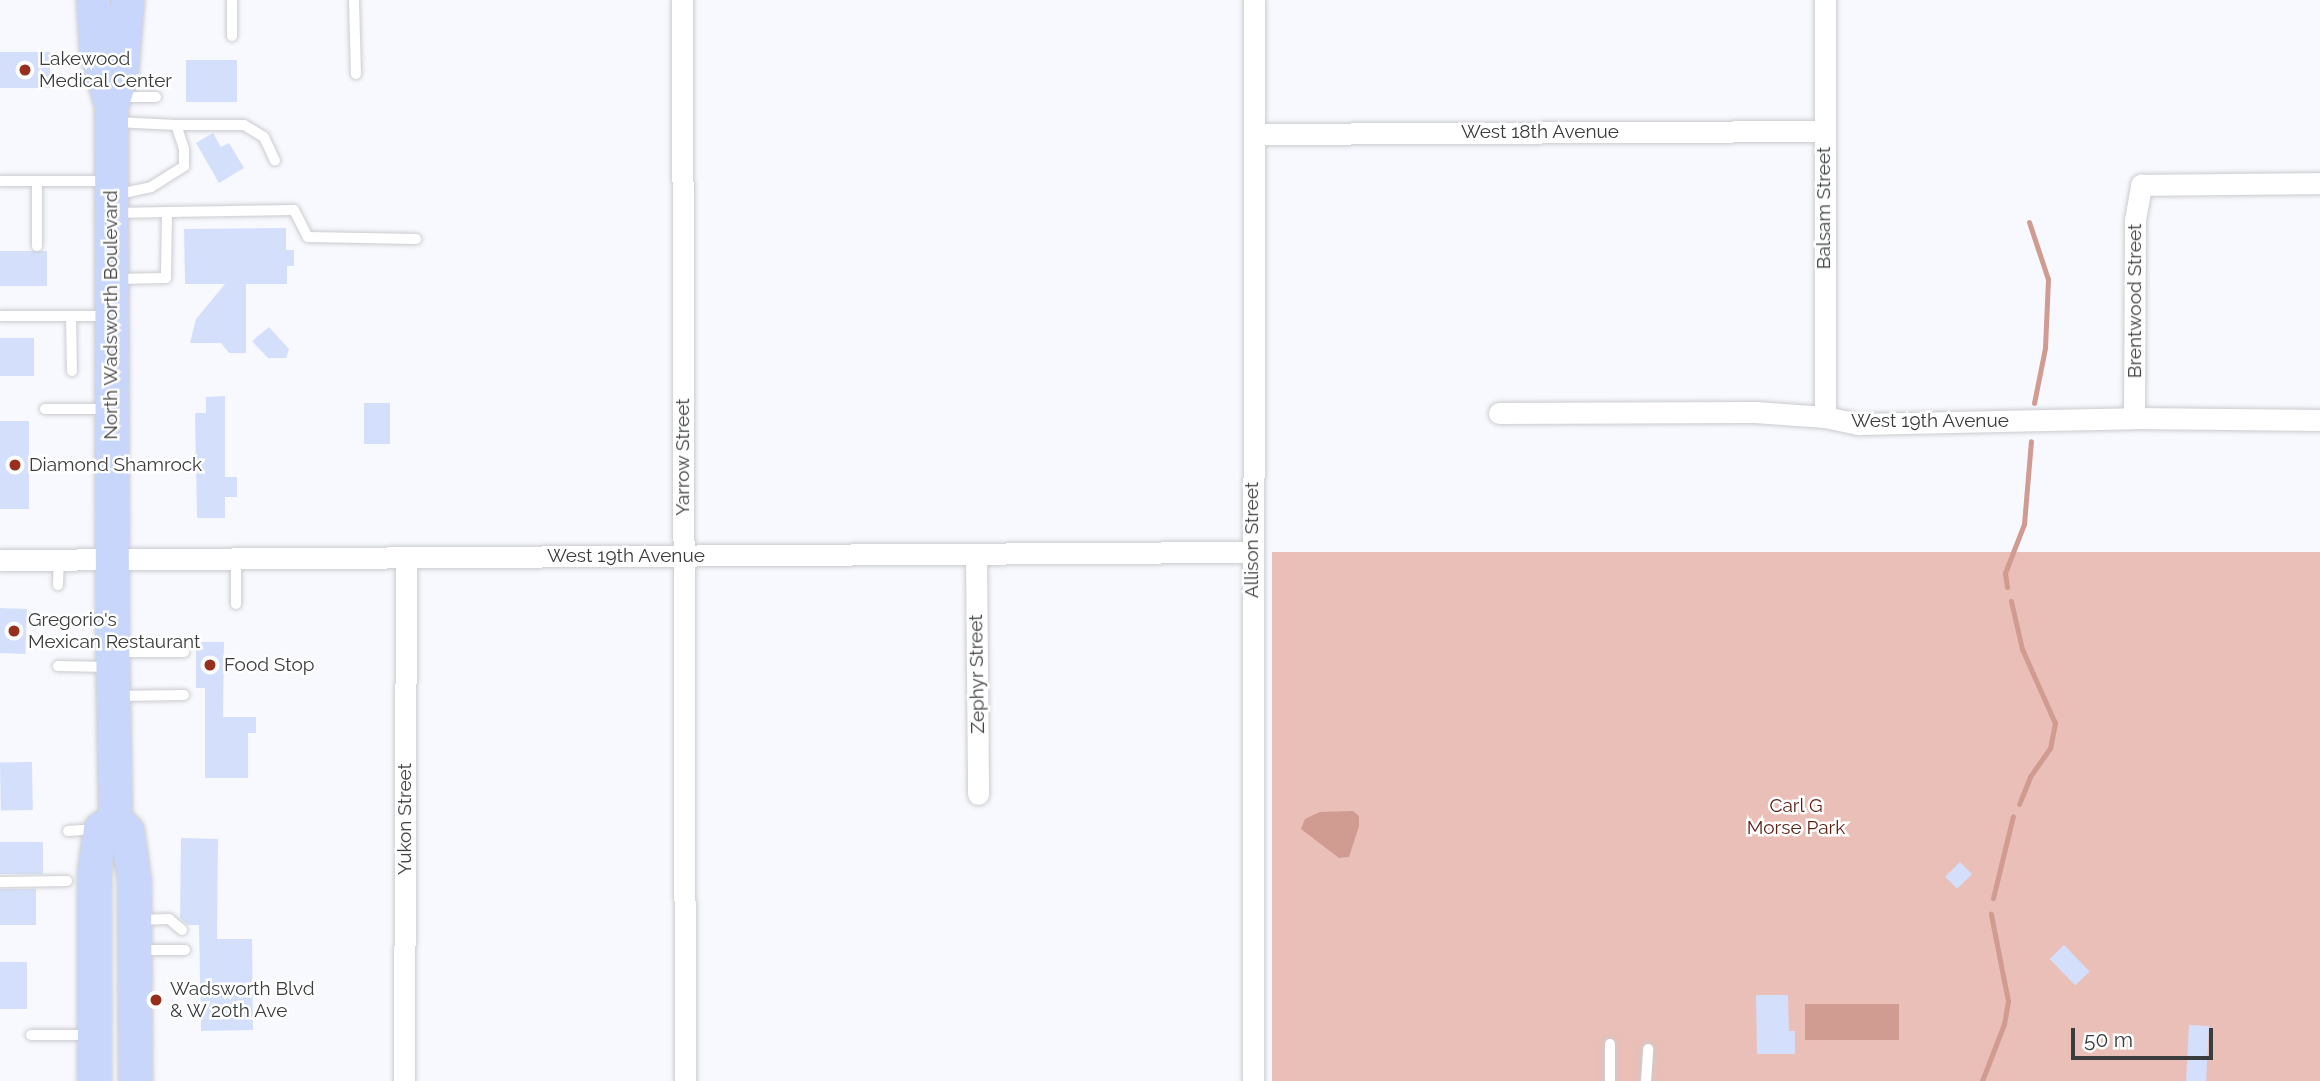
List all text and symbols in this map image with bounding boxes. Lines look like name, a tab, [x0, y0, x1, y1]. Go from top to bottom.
place label: Lakewood Medical Center	[39, 48, 173, 92]
marker: Lakewood Medical Center	[17, 62, 33, 78]
street label: West 18th Avenue	[1461, 121, 1619, 143]
street label: Balsam Street	[1813, 147, 1835, 269]
street label: North Wadsworth Boulevard	[100, 190, 122, 440]
street label: Brentwood Street	[2124, 224, 2146, 378]
street label: Yarrow Street	[672, 398, 694, 516]
street label: West 19th Avenue	[1851, 410, 2009, 432]
place label: Diamond Shamrock	[29, 454, 202, 476]
marker: Diamond Shamrock	[7, 457, 23, 473]
street label: Allison Street	[1241, 482, 1263, 598]
street label: West 19th Avenue	[547, 545, 705, 567]
place label: Gregorio's Mexican Restaurant	[28, 609, 200, 653]
street label: Zephyr Street	[965, 614, 989, 734]
marker: Gregorio's Mexican Restaurant	[6, 623, 22, 639]
place label: Food Stop	[224, 654, 314, 676]
marker: Food Stop	[202, 657, 218, 673]
street label: Yukon Street	[394, 763, 416, 875]
park label: Carl G Morse Park	[1747, 795, 1845, 839]
place label: Wadsworth Blvd & W 20th Ave	[170, 978, 314, 1022]
marker: Wadsworth Blvd & W 20th Ave	[148, 992, 164, 1008]
scale bar	[2075, 1014, 2217, 1058]
text: 50 m	[2084, 1027, 2133, 1052]

